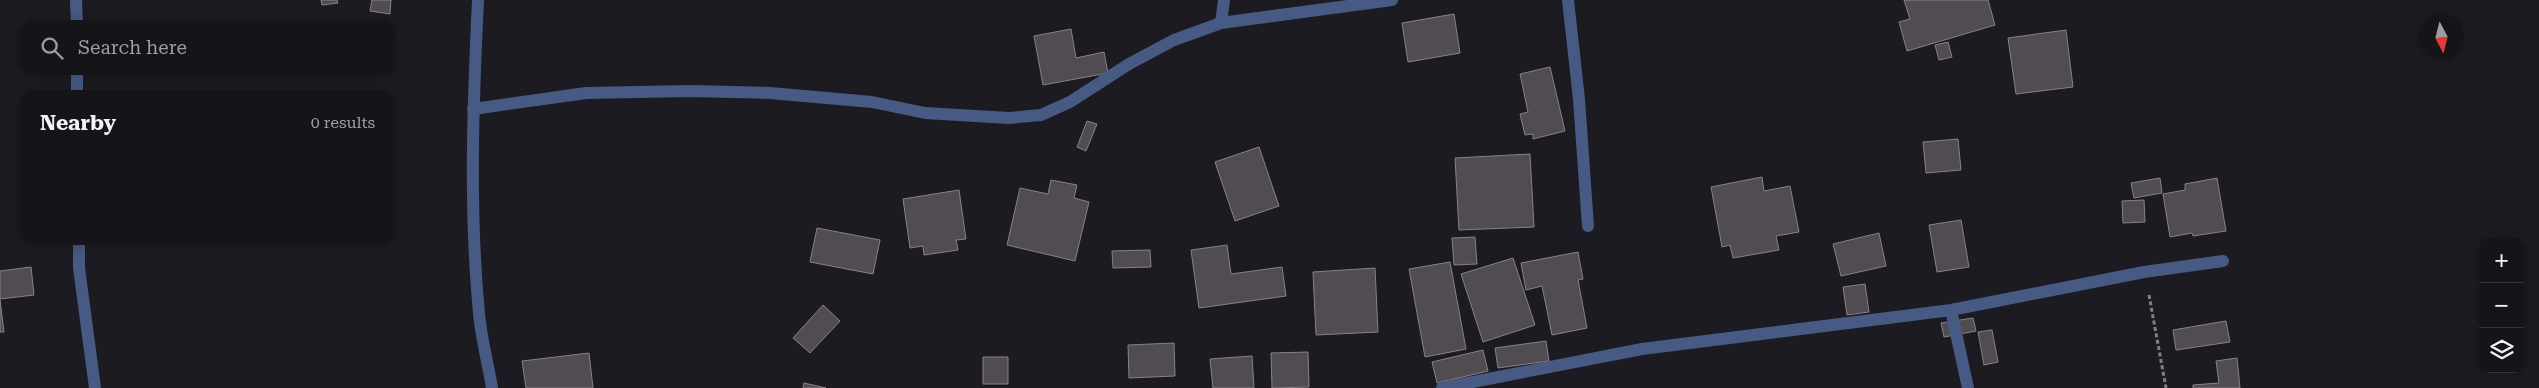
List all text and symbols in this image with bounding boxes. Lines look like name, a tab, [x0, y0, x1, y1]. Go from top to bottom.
north arrow	[2419, 15, 2464, 60]
search box	[20, 20, 395, 75]
icon: search	[38, 34, 66, 62]
text: Search here	[78, 36, 187, 59]
text: Nearby	[40, 111, 116, 135]
text: 0 results	[311, 113, 375, 132]
map controls	[2479, 238, 2524, 373]
button: +	[2479, 238, 2524, 283]
button: −	[2479, 283, 2524, 328]
button: layers	[2479, 328, 2524, 373]

